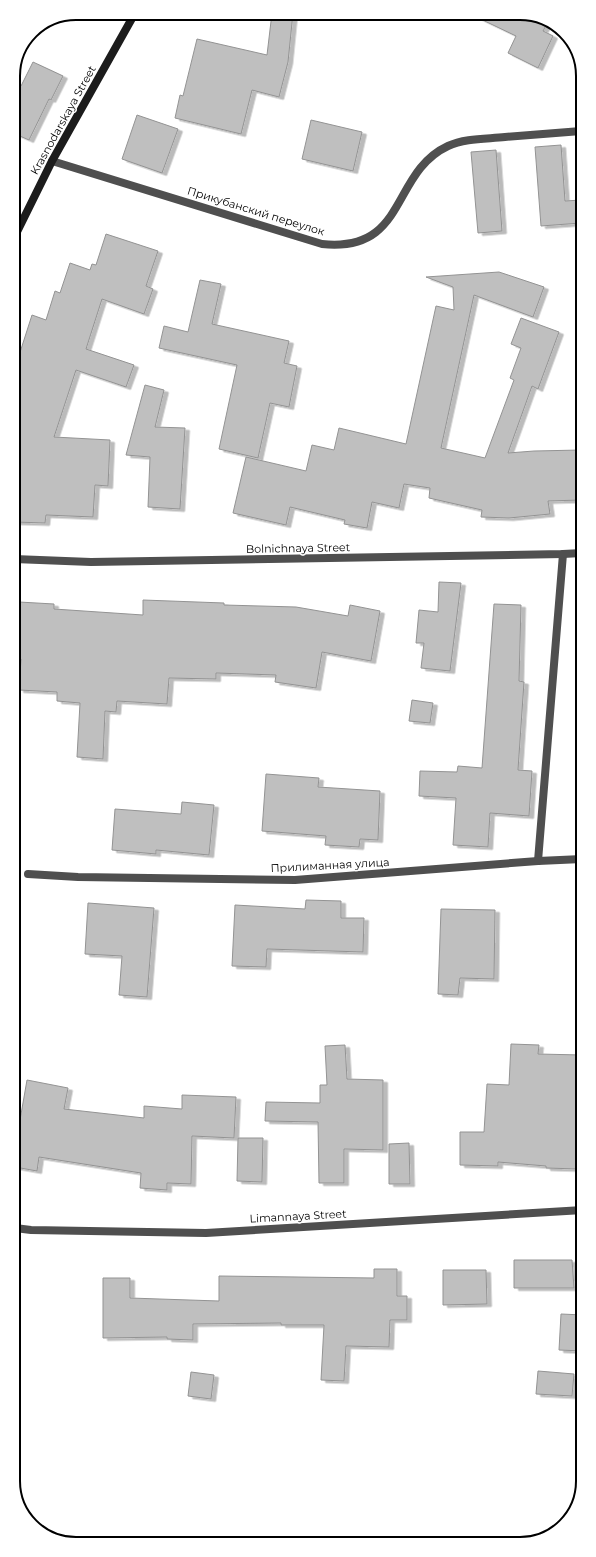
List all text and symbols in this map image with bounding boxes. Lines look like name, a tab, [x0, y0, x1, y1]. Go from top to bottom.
street label: Krasnodarskaya Street	[27, 62, 99, 177]
street label: Прикубанский переулок	[186, 183, 327, 239]
street label: Bolnichnaya Street	[246, 540, 351, 556]
street label: Прилиманная улица	[270, 855, 390, 875]
street label: Limannaya Street	[249, 1206, 347, 1226]

